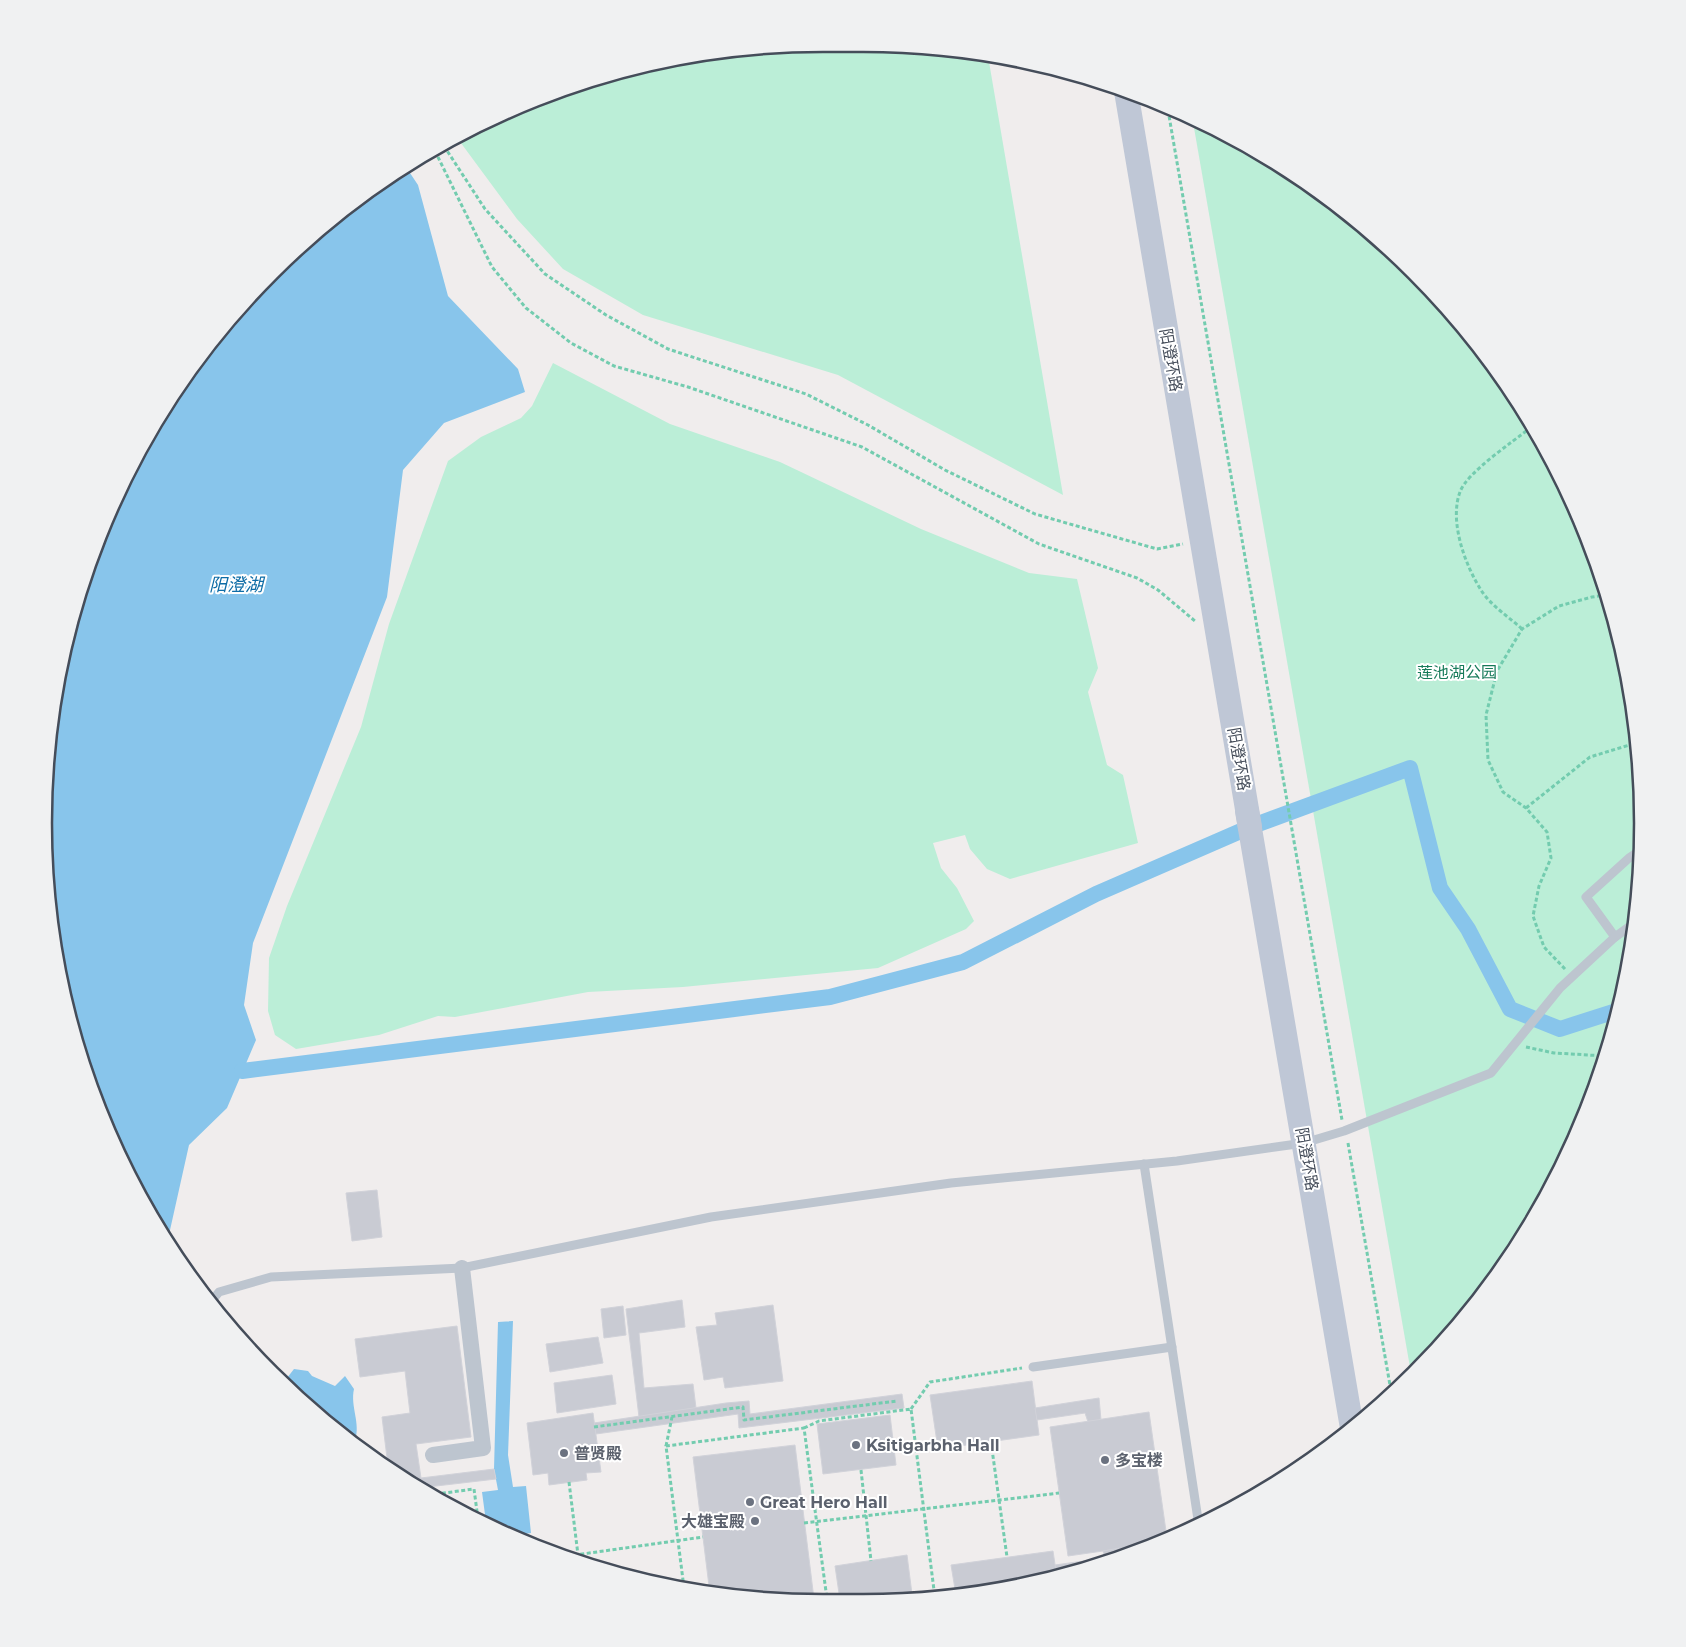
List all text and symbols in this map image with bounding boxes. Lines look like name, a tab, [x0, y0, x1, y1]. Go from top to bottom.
street label: 阳澄环路	[1156, 327, 1186, 393]
water label: 阳澄湖	[209, 574, 266, 596]
park label: 莲池湖公园	[1417, 663, 1497, 682]
street label: 阳澄环路	[1224, 726, 1254, 792]
street label: 阳澄环路	[1292, 1126, 1322, 1192]
place label: Ksitigarbha Hall	[866, 1436, 1000, 1455]
marker: Ksitigarbha Hall	[850, 1439, 862, 1451]
place label: 普贤殿	[574, 1444, 622, 1463]
marker: 普贤殿	[558, 1447, 570, 1459]
place label: 多宝楼	[1115, 1451, 1163, 1470]
marker: 多宝楼	[1099, 1454, 1111, 1466]
place label: Great Hero Hall	[760, 1493, 888, 1512]
marker: Great Hero Hall	[744, 1496, 756, 1508]
place label: 大雄宝殿	[681, 1512, 745, 1531]
marker: 大雄宝殿	[749, 1515, 761, 1527]

